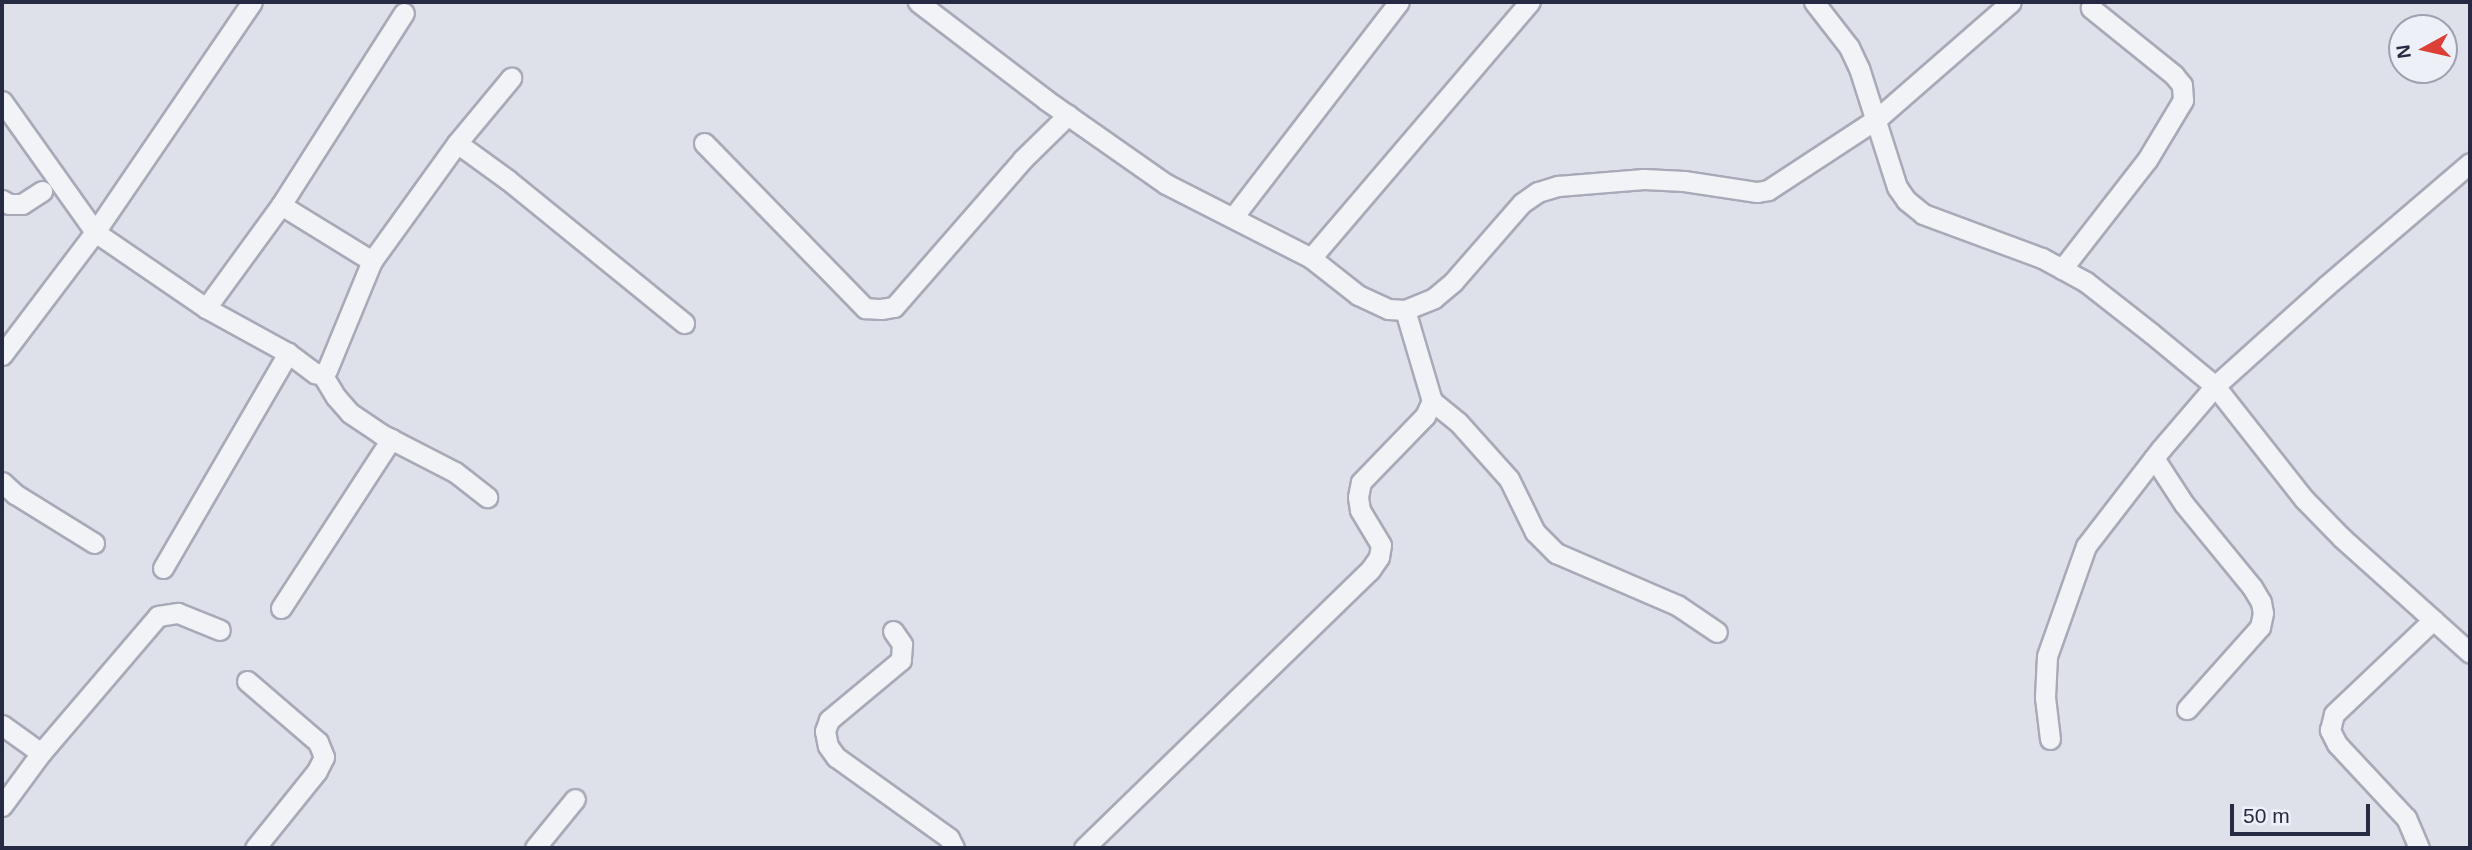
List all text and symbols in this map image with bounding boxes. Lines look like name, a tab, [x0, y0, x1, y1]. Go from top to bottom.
north arrow	[2388, 14, 2458, 84]
text: N	[2392, 43, 2415, 60]
scale bar	[2234, 790, 2374, 834]
text: 50 m	[2243, 804, 2290, 827]

